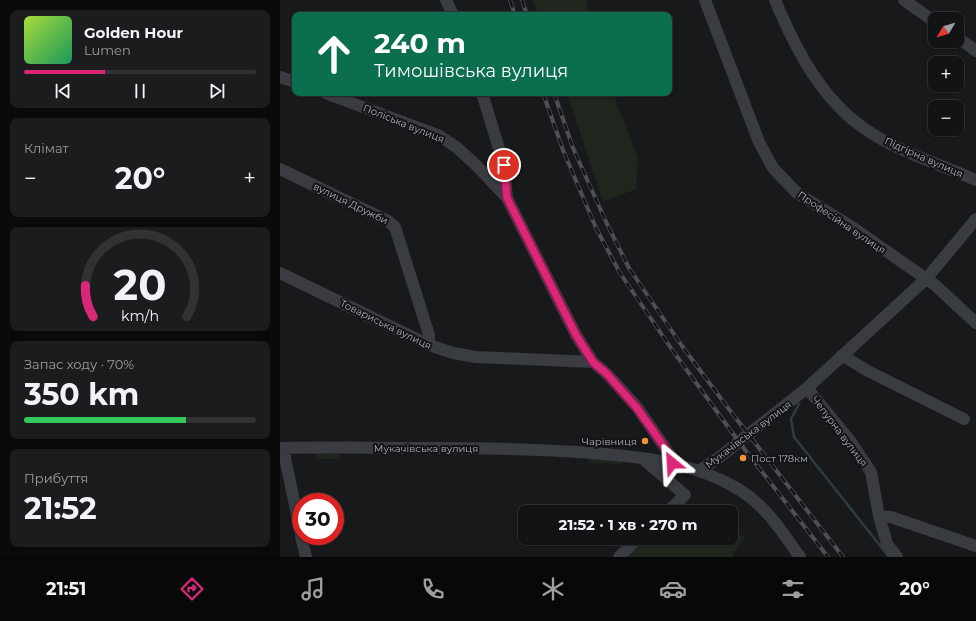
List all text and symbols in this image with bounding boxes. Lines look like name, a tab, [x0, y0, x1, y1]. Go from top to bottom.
north arrow	[928, 12, 964, 48]
map controls	[928, 12, 964, 136]
text: Golden Hour	[84, 23, 183, 42]
text: 240 m	[374, 26, 466, 60]
icon: ahead	[308, 28, 360, 80]
text: Lumen	[84, 42, 131, 58]
button: +	[928, 56, 964, 92]
text: Тимошівська вулиця	[374, 60, 568, 82]
icon: previous	[52, 80, 74, 102]
icon: pause	[129, 80, 151, 102]
icon: next	[206, 80, 228, 102]
button: −	[928, 100, 964, 136]
street label: Поліська вулиця	[361, 101, 446, 146]
street label: Підгірна вулиця	[883, 134, 965, 181]
text: Клімат	[24, 140, 69, 156]
pin	[487, 148, 521, 182]
icon: arrive	[493, 154, 515, 176]
text: 20°	[115, 160, 165, 197]
text: −	[24, 165, 37, 192]
text: +	[243, 165, 256, 192]
street label: вулиця Дружби	[311, 180, 390, 227]
street label: Професійна вулиця	[795, 188, 888, 257]
text: 20	[114, 259, 166, 309]
street label: Товариська вулиця	[338, 297, 434, 352]
text: km/h	[121, 306, 159, 324]
text: Запас ходу · 70%	[24, 356, 134, 372]
text: 350 km	[24, 376, 139, 413]
street label: Чепурна вулиця	[809, 393, 870, 469]
street label: Мукачівська вулиця	[703, 398, 794, 471]
place label: Чарівниця	[582, 435, 637, 448]
marker: Чарівниця	[640, 436, 650, 446]
street label: Мукачівська вулиця	[374, 442, 478, 455]
position arrow	[651, 442, 693, 484]
place label: Пост 178км	[751, 452, 808, 465]
marker: Пост 178км	[738, 453, 748, 463]
text: Прибуття	[24, 470, 88, 486]
text: 21:52	[24, 490, 97, 527]
speed limit sign: 30	[292, 493, 344, 545]
text: 21:52 · 1 хв · 270 m	[559, 515, 697, 534]
icon: directions	[178, 575, 206, 603]
icon: music	[299, 575, 327, 603]
icon: phone	[419, 575, 447, 603]
icon: climate	[539, 575, 567, 603]
icon: car	[659, 575, 687, 603]
icon: filters	[779, 575, 807, 603]
text: 21:51	[46, 578, 86, 600]
text: 20°	[899, 578, 930, 600]

